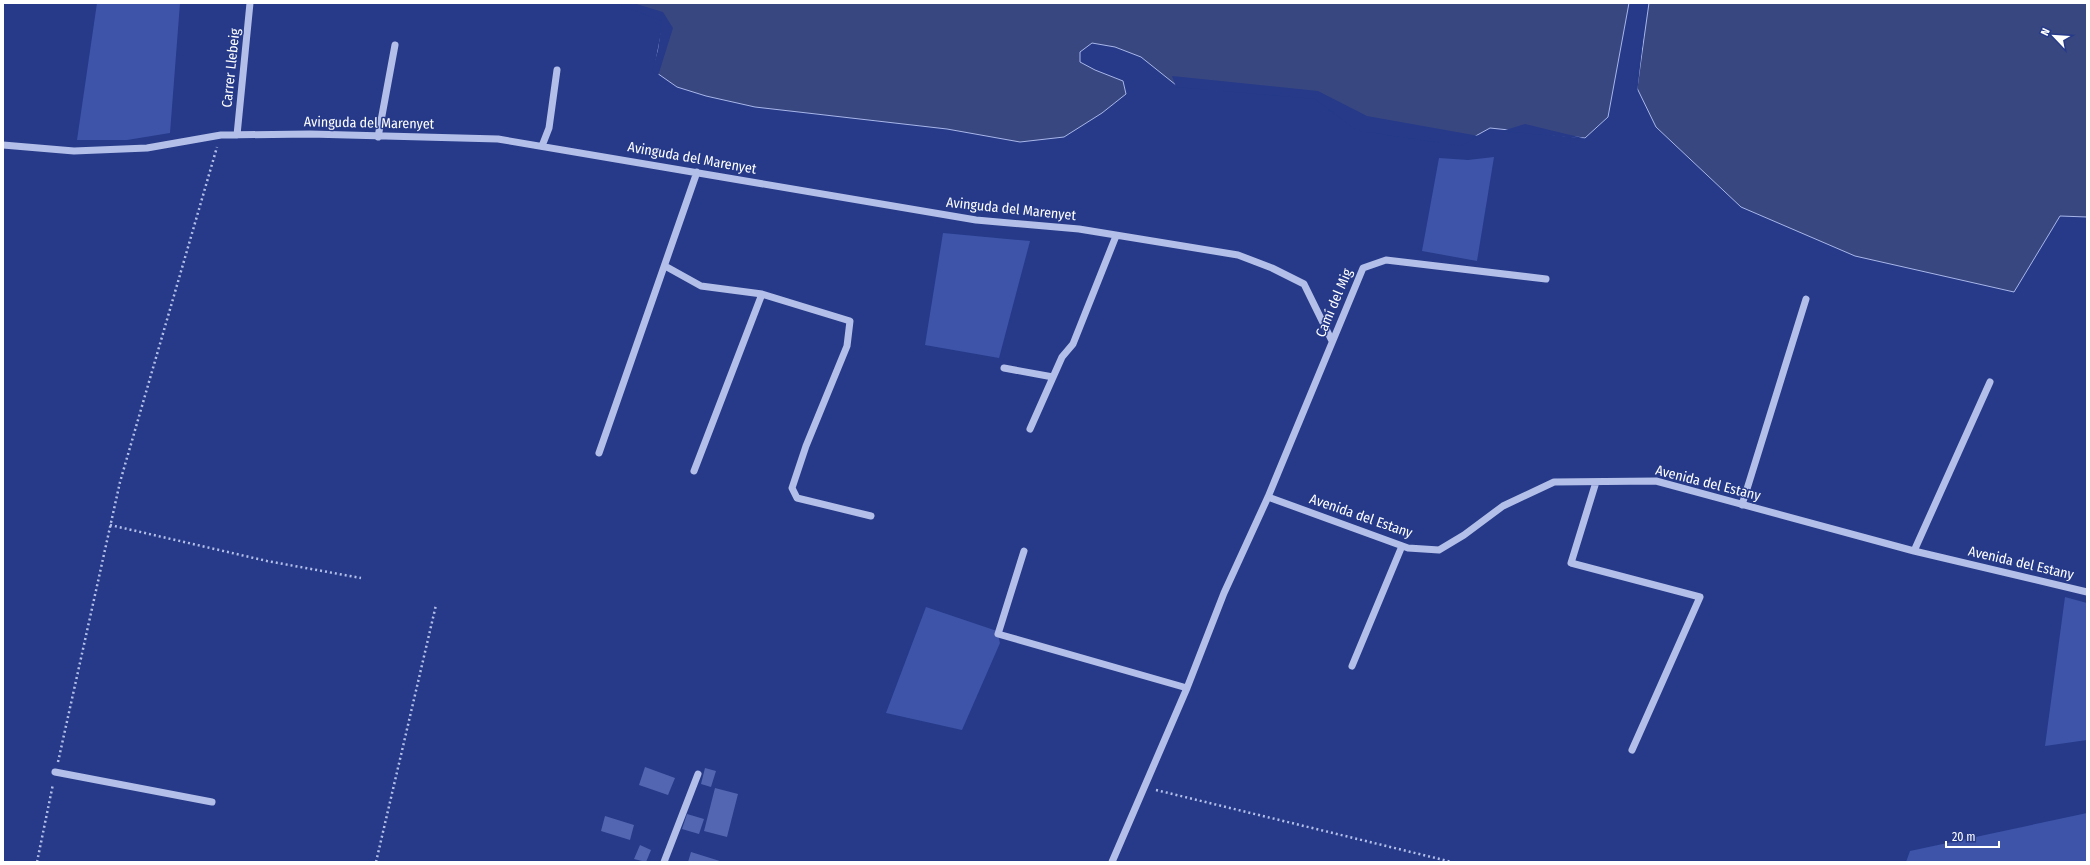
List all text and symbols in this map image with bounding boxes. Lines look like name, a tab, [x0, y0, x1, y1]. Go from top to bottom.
north arrow	[2034, 16, 2074, 56]
text: N	[2038, 26, 2053, 38]
street label: Carrer Llebeig	[218, 27, 244, 108]
street label: Avinguda del Marenyet	[304, 113, 435, 133]
street label: Avinguda del Marenyet	[626, 138, 758, 178]
street label: Avinguda del Marenyet	[945, 194, 1077, 224]
street label: Camí del Mig	[1312, 266, 1356, 340]
street label: Avenida del Estany	[1654, 462, 1763, 504]
street label: Avenida del Estany	[1307, 490, 1415, 542]
street label: Avenida del Estany	[1967, 543, 2076, 584]
scale bar	[1946, 823, 1999, 849]
text: 20 m	[1952, 830, 1976, 844]

